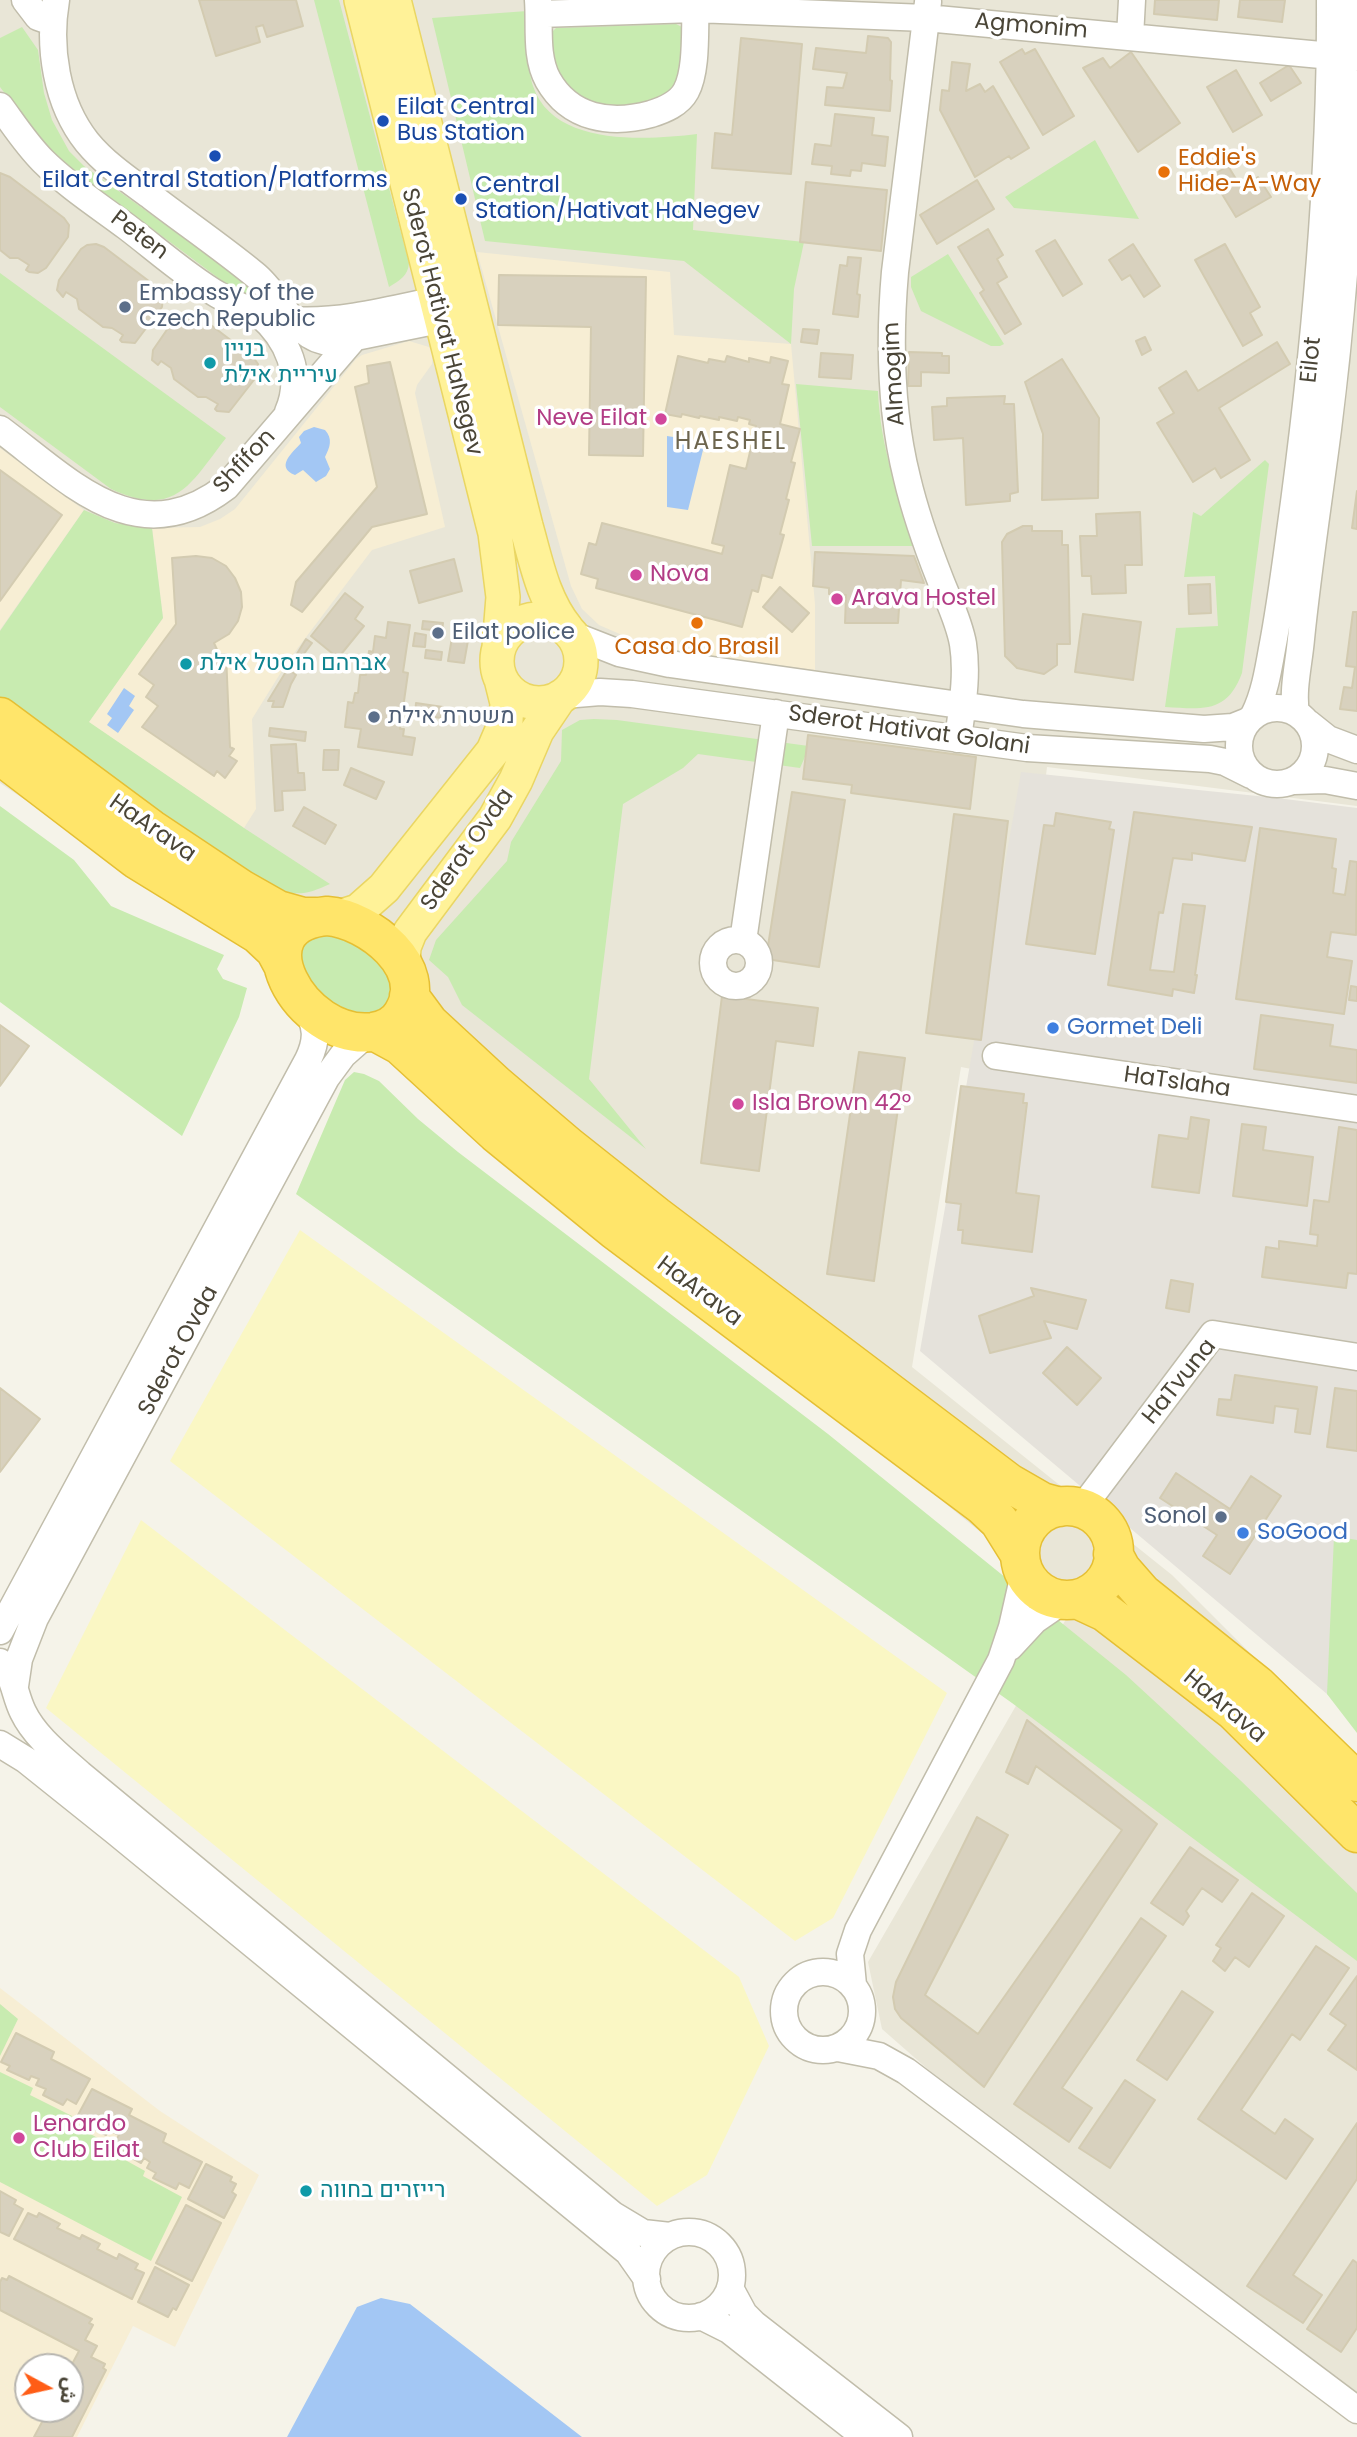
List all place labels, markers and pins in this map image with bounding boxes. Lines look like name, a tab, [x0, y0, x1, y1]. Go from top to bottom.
place label: Eilat Central Bus Station	[397, 94, 535, 148]
marker: Eilat Central Bus Station	[375, 113, 391, 129]
place label: Eddie's Hide-A-Way	[1178, 145, 1321, 199]
marker: Eilat Central Station/Platforms	[207, 148, 223, 164]
marker: Eddie's Hide-A-Way	[1156, 164, 1172, 180]
place label: Eilat Central Station/Platforms	[42, 167, 388, 195]
place label: Central Station/Hativat HaNegev	[475, 172, 760, 226]
marker: Central Station/Hativat HaNegev	[453, 191, 469, 207]
place label: Embassy of the Czech Republic	[139, 280, 316, 334]
marker: Embassy of the Czech Republic	[117, 299, 133, 315]
place label: בניין עיריית אילת	[224, 336, 338, 390]
marker: בניין עיריית אילת	[202, 355, 218, 371]
place label: Neve Eilat	[536, 405, 647, 433]
marker: Neve Eilat	[653, 411, 669, 427]
place label: Nova	[650, 561, 709, 589]
marker: Nova	[628, 567, 644, 583]
place label: Arava Hostel	[851, 585, 996, 613]
marker: Arava Hostel	[829, 591, 845, 607]
marker: Casa do Brasil	[689, 615, 705, 631]
place label: Eilat police	[452, 619, 575, 647]
marker: Eilat police	[430, 625, 446, 641]
place label: Casa do Brasil	[615, 634, 779, 662]
place label: אברהם הוסטל אילת	[200, 650, 387, 678]
marker: אברהם הוסטל אילת	[178, 656, 194, 672]
place label: משטרת אילת	[388, 703, 515, 731]
marker: משטרת אילת	[366, 709, 382, 725]
place label: Gormet Deli	[1067, 1014, 1202, 1042]
marker: Gormet Deli	[1045, 1020, 1061, 1036]
place label: Isla Brown 42°	[752, 1090, 911, 1118]
marker: Isla Brown 42°	[730, 1096, 746, 1112]
place label: Sonol	[1144, 1503, 1207, 1531]
marker: Sonol	[1213, 1509, 1229, 1525]
place label: SoGood	[1257, 1519, 1348, 1547]
marker: SoGood	[1235, 1525, 1251, 1541]
place label: Lenardo Club Eilat	[33, 2111, 140, 2165]
marker: Lenardo Club Eilat	[11, 2130, 27, 2146]
place label: רייזרים בחווה	[320, 2177, 445, 2205]
marker: רייזרים בחווה	[298, 2183, 314, 2199]

